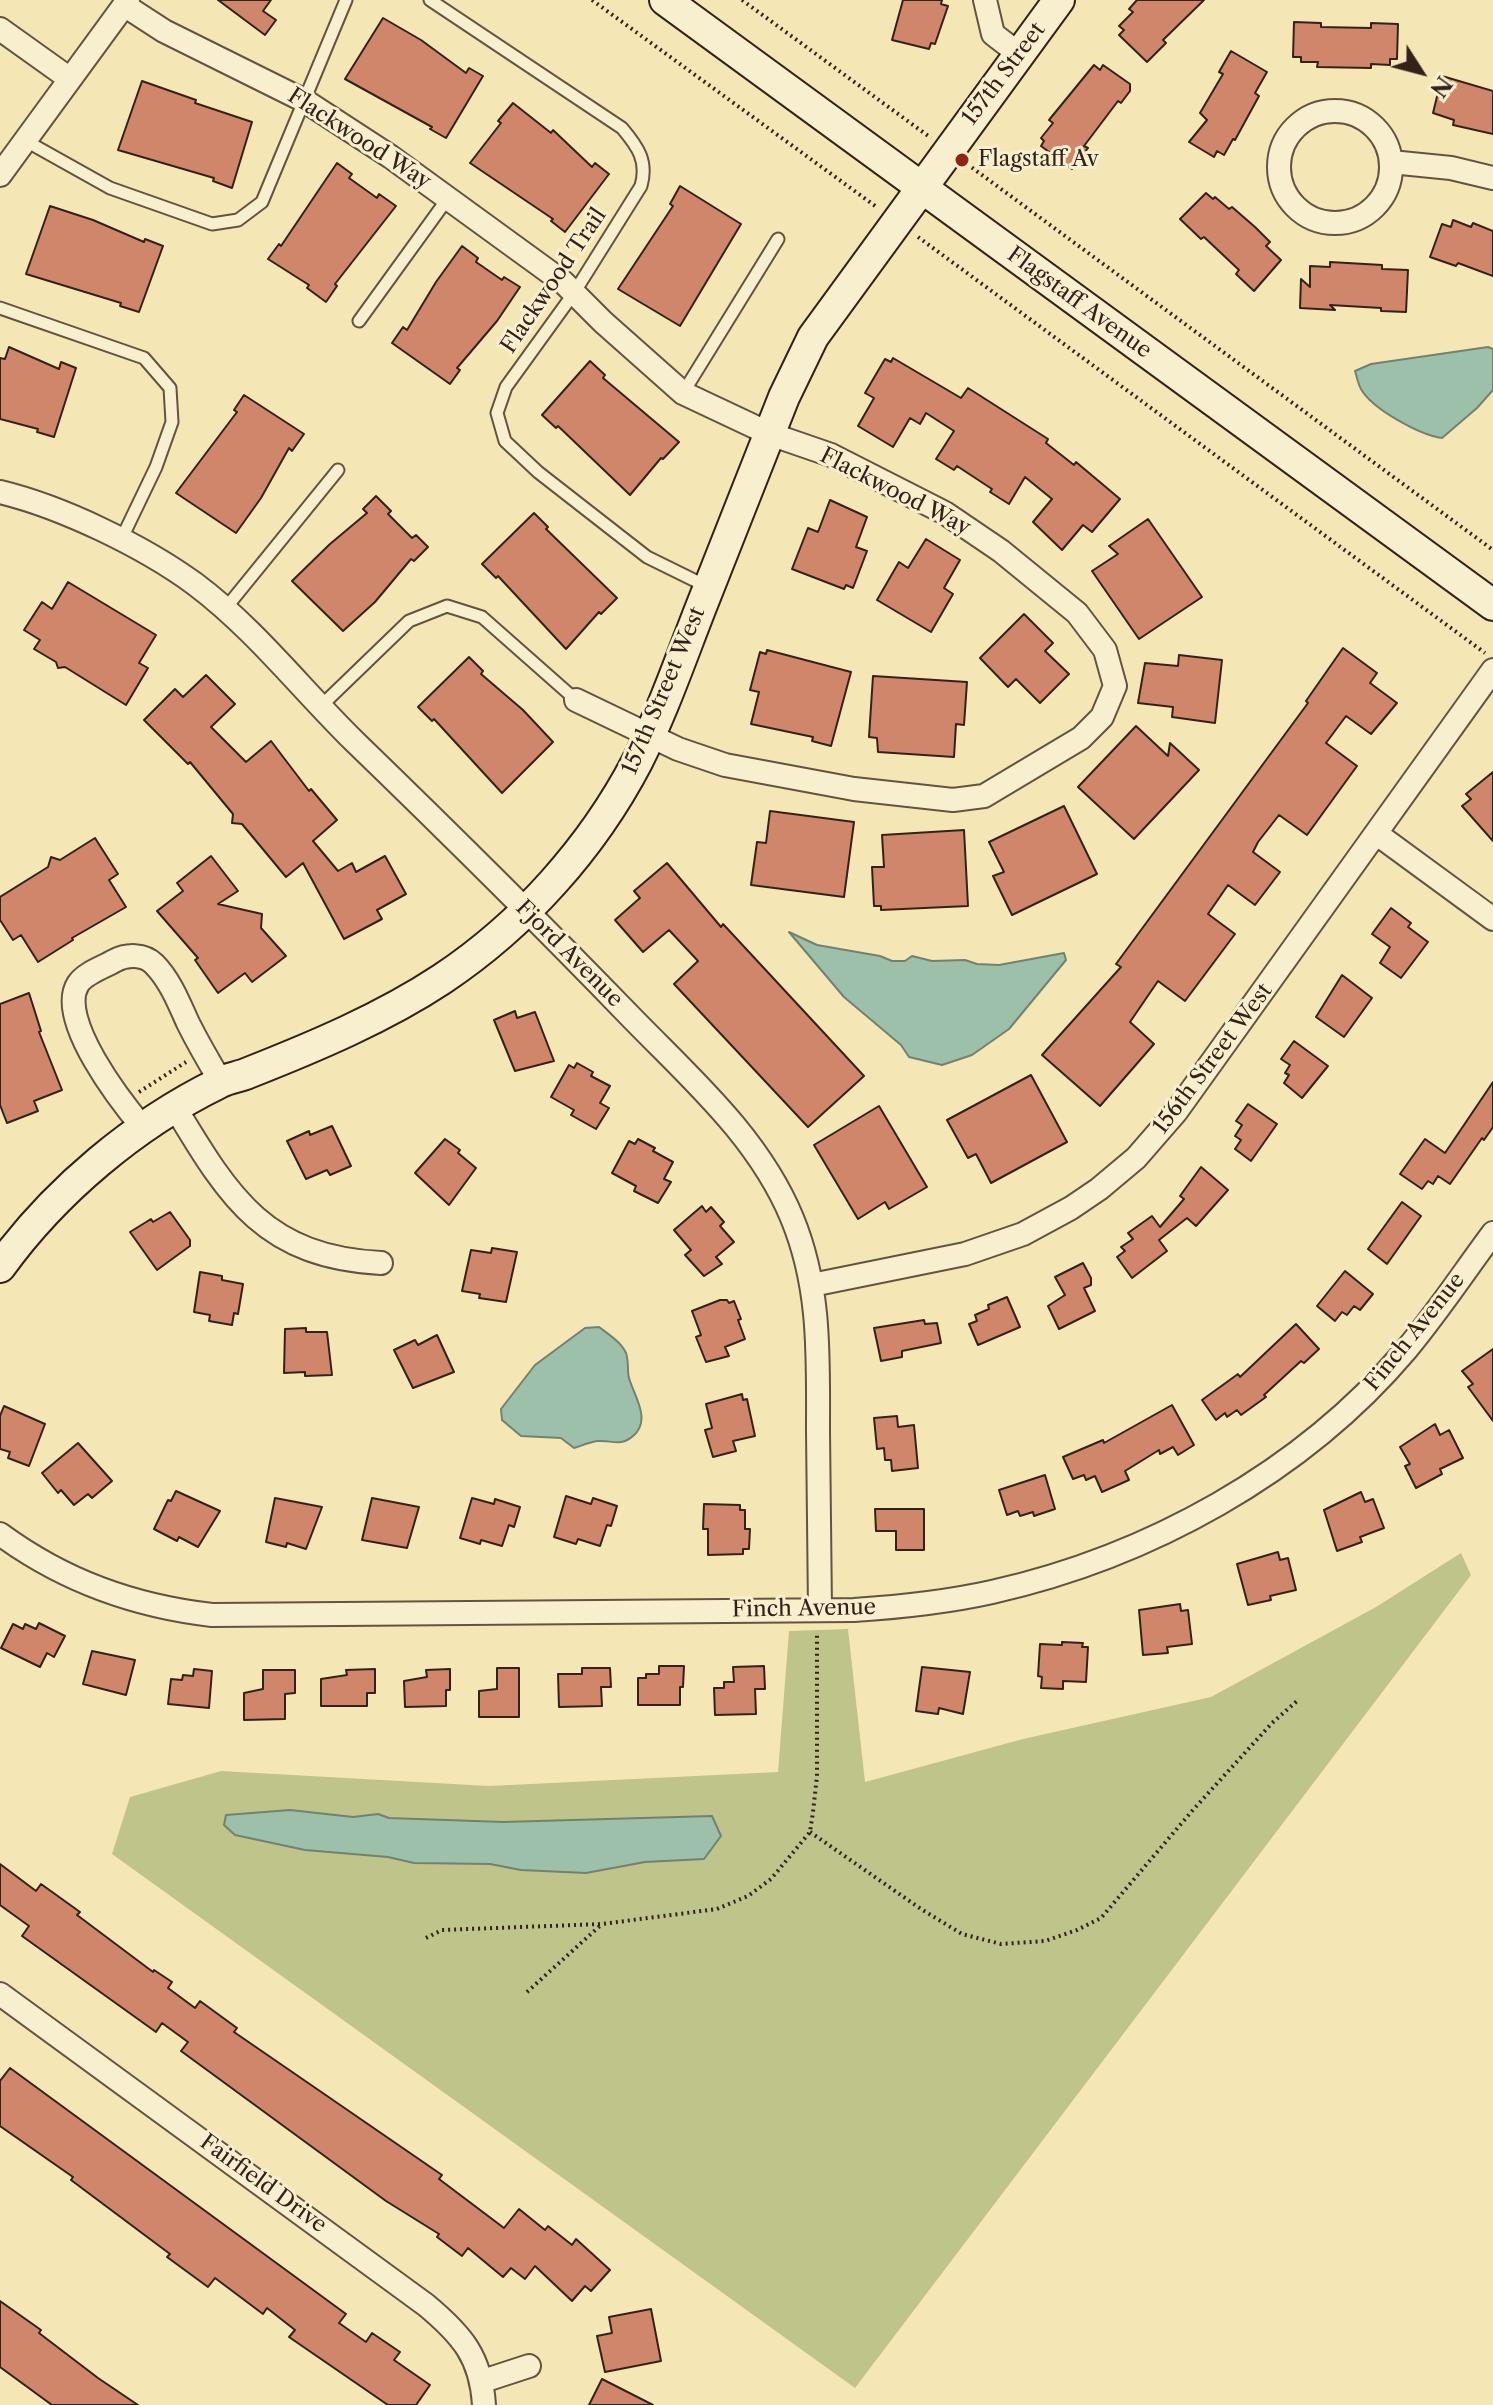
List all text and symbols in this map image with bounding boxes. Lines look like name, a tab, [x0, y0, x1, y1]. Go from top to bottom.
street label: 157th Street	[957, 17, 1051, 131]
north arrow	[1381, 32, 1461, 112]
text: N	[1424, 71, 1457, 102]
street label: Flackwood Way	[282, 83, 436, 195]
place label: Flagstaff Av	[978, 147, 1099, 173]
marker: Flagstaff Av	[953, 151, 971, 169]
street label: Flackwood Trail	[496, 203, 612, 359]
street label: Flagstaff Avenue	[1002, 242, 1156, 364]
street label: Flackwood Way	[815, 443, 975, 541]
street label: 157th Street West	[617, 603, 711, 779]
street label: Fjord Avenue	[510, 895, 628, 1013]
street label: 156th Street West	[1148, 979, 1278, 1139]
street label: Finch Avenue	[1359, 1268, 1471, 1396]
street label: Finch Avenue	[732, 1595, 876, 1623]
street label: Fairfield Drive	[194, 2129, 332, 2239]

